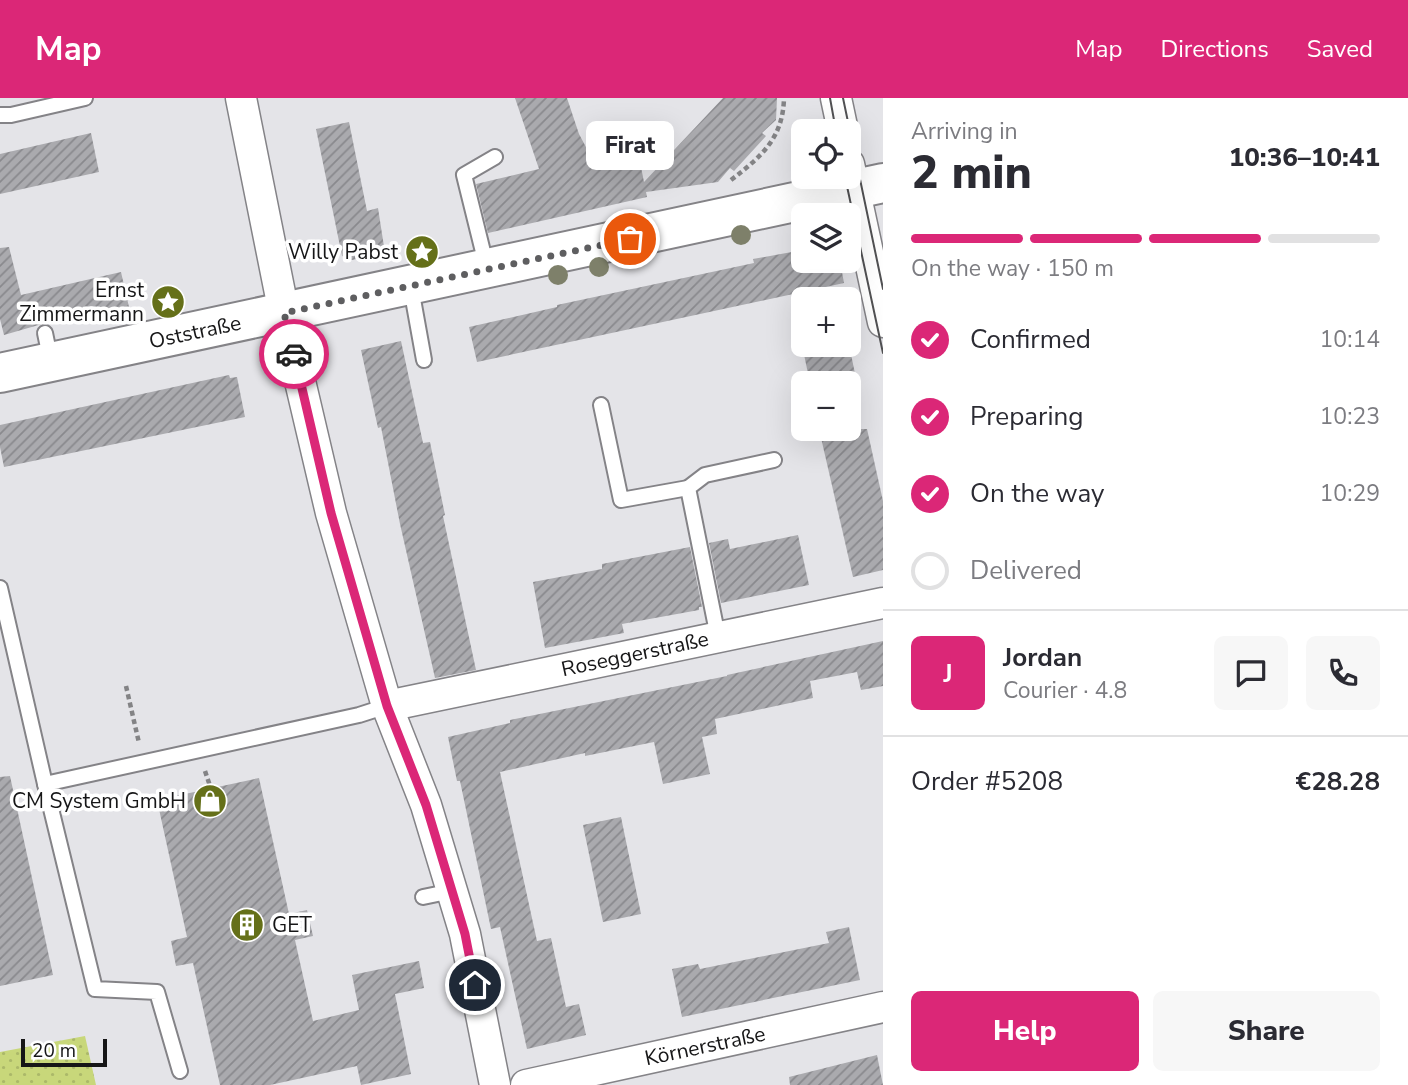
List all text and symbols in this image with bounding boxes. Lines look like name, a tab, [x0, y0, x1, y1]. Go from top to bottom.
text: Map	[35, 27, 102, 72]
text: Map	[1075, 33, 1122, 65]
text: Directions	[1160, 33, 1269, 65]
text: Saved	[1307, 33, 1373, 65]
text: Arriving in	[911, 116, 1018, 147]
map controls	[791, 119, 861, 441]
button: locate	[791, 119, 861, 189]
callout: Firat	[586, 120, 674, 169]
text: Firat	[605, 130, 655, 161]
text: 10:36–10:41	[1229, 140, 1380, 175]
text: 2 min	[911, 141, 1032, 204]
button: layers	[791, 203, 861, 273]
pin	[600, 209, 660, 269]
icon: bag	[611, 220, 649, 258]
place icon: Willy Pabst	[403, 233, 441, 271]
place label: Willy Pabst	[288, 238, 399, 266]
text: On the way · 150 m	[911, 253, 1114, 284]
place label: Ernst Zimmermann	[19, 276, 145, 328]
place icon: Ernst Zimmermann	[149, 283, 187, 321]
button: +	[791, 287, 861, 357]
street label: Oststraße	[146, 309, 244, 355]
courier	[259, 319, 329, 389]
icon: check	[911, 321, 949, 359]
text: Confirmed	[970, 322, 1091, 357]
text: 10:14	[1320, 324, 1380, 355]
icon: car	[275, 335, 313, 373]
button: −	[791, 371, 861, 441]
icon: check	[911, 398, 949, 436]
text: Preparing	[970, 399, 1083, 434]
text: 10:23	[1320, 401, 1380, 432]
icon: check	[911, 475, 949, 513]
text: On the way	[970, 476, 1104, 511]
text: 10:29	[1320, 478, 1380, 509]
text: Delivered	[970, 553, 1082, 588]
street label: Roseggerstraße	[559, 625, 711, 683]
button: chat	[1214, 636, 1288, 710]
button: phone	[1306, 636, 1380, 710]
text: Jordan	[1003, 640, 1082, 675]
text: J	[943, 656, 953, 691]
text: Courier · 4.8	[1003, 675, 1127, 706]
text: Order #5208	[911, 764, 1063, 799]
text: €28.28	[1296, 764, 1380, 799]
shop icon: CM System GmbH	[191, 782, 229, 820]
place label: CM System GmbH	[12, 787, 186, 815]
building icon: GET	[228, 906, 266, 944]
place label: GET	[272, 911, 312, 939]
pin	[445, 955, 505, 1015]
icon: home	[456, 966, 494, 1004]
button: Help	[911, 991, 1139, 1071]
button: Share	[1153, 991, 1380, 1071]
street label: Körnerstraße	[642, 1020, 768, 1072]
scale bar	[21, 1036, 107, 1068]
text: 20 m	[32, 1038, 76, 1064]

